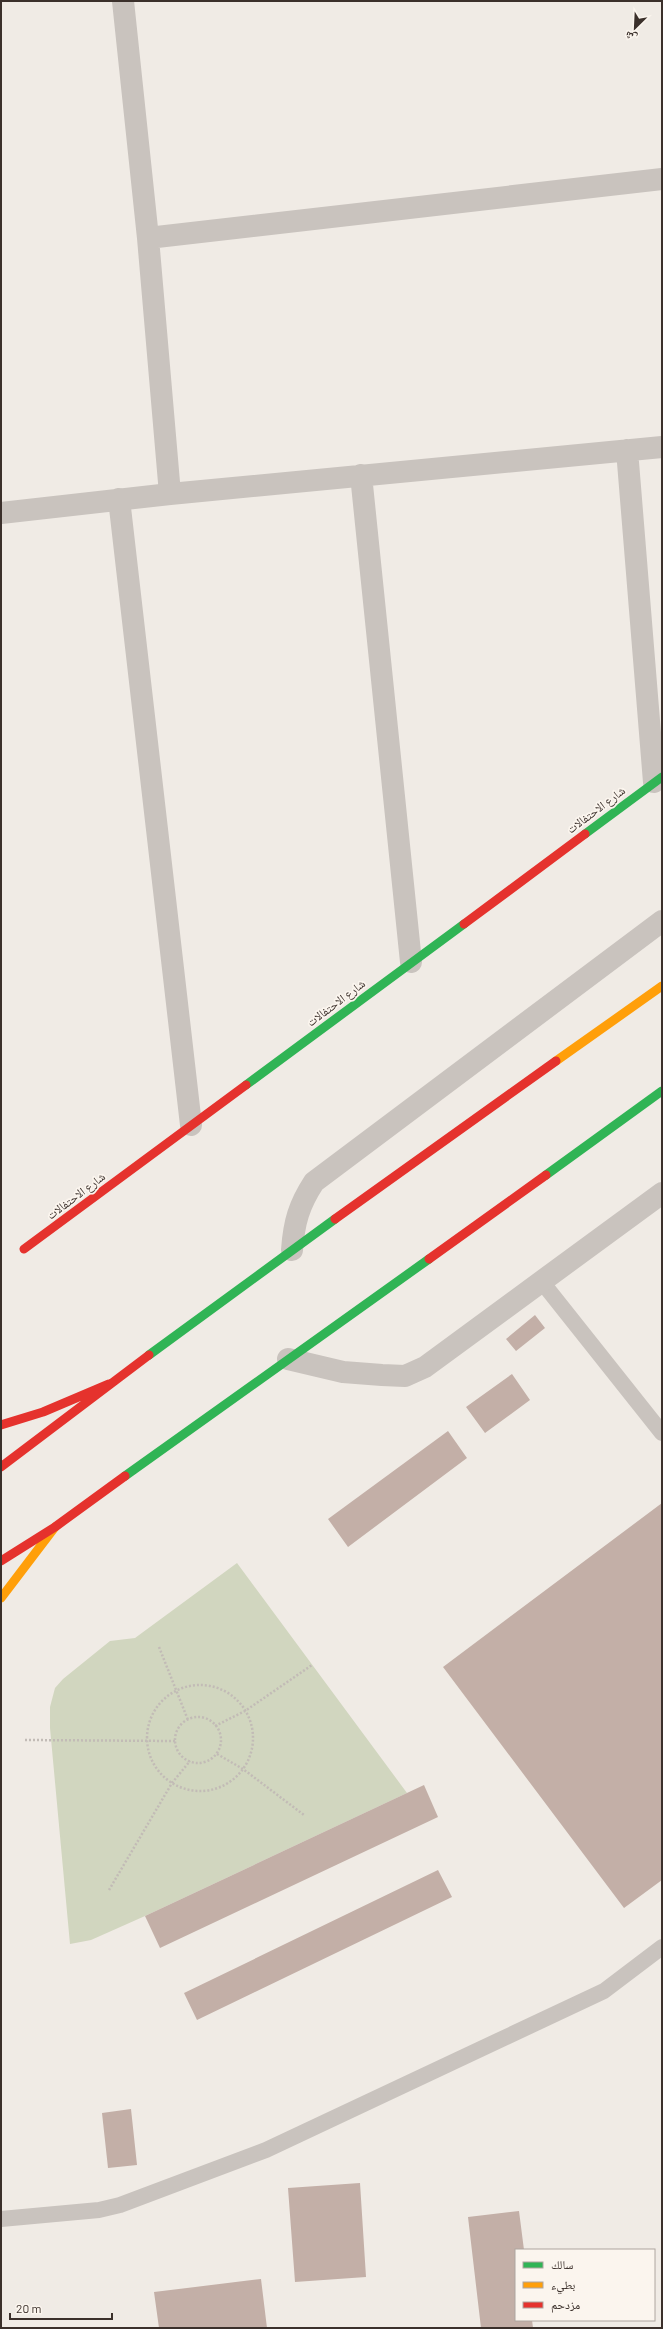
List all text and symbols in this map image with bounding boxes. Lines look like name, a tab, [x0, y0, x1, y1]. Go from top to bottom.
north arrow	[615, 8, 655, 48]
text: ش	[622, 27, 640, 46]
street label: شارع الاحتفالات	[563, 783, 629, 837]
street label: شارع الاحتفالات	[303, 976, 369, 1030]
street label: شارع الاحتفالات	[43, 1169, 109, 1223]
legend	[515, 2249, 655, 2321]
text: سالك	[551, 2257, 573, 2271]
text: بطيء	[551, 2277, 575, 2295]
scale bar	[10, 2295, 112, 2321]
text: مزدحم	[551, 2297, 580, 2313]
text: 20 m	[16, 2301, 42, 2315]

